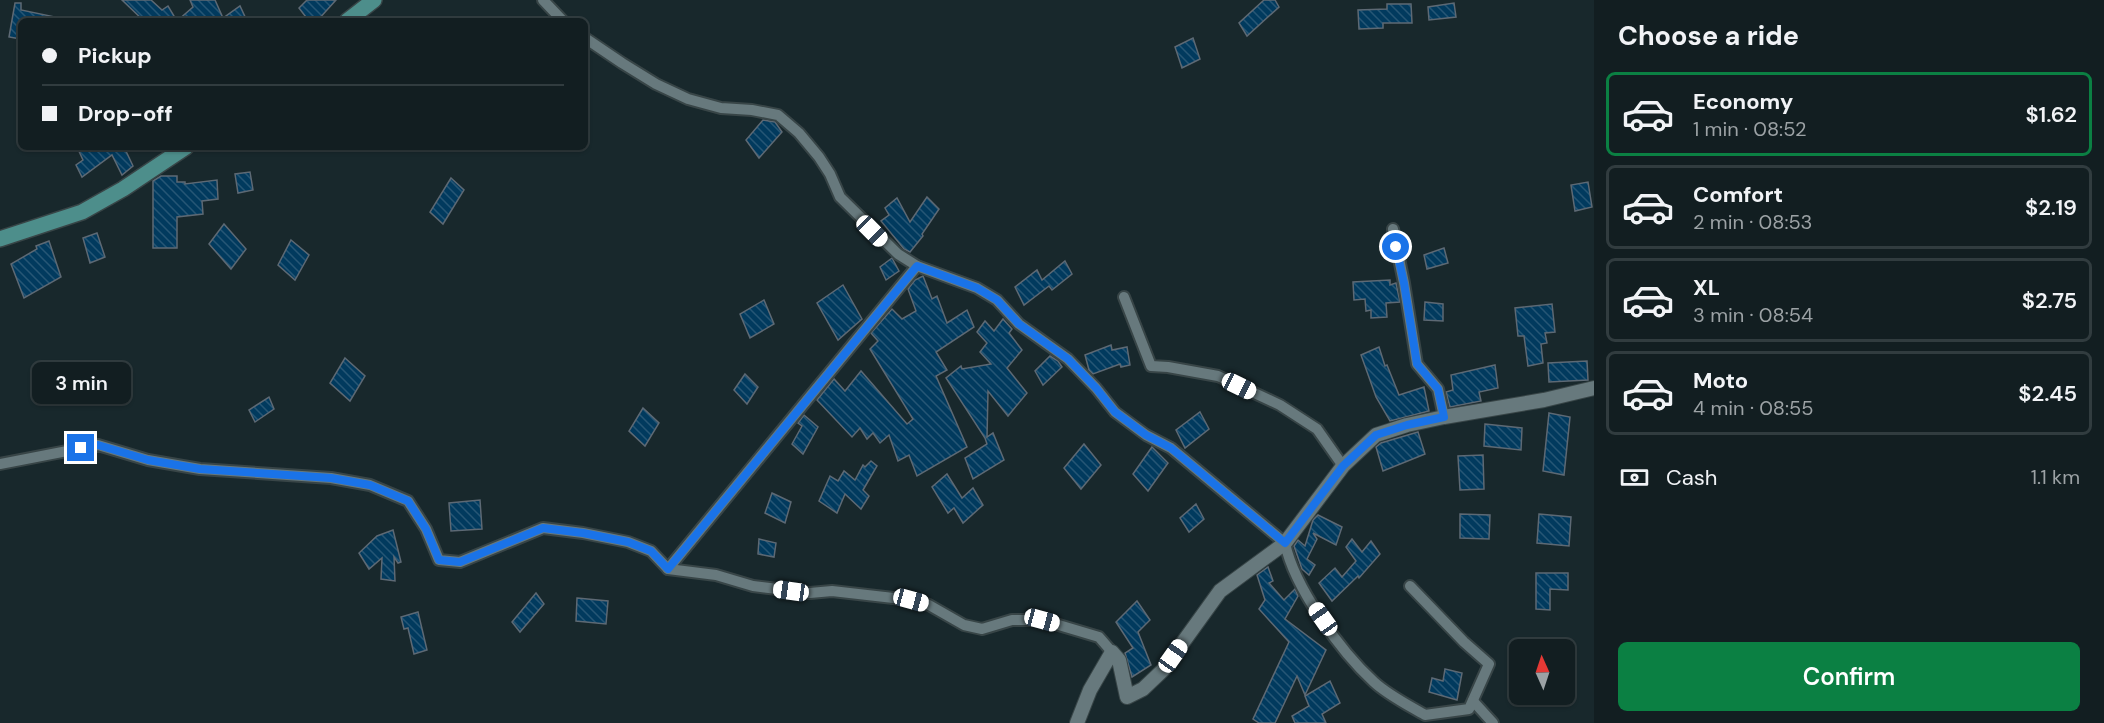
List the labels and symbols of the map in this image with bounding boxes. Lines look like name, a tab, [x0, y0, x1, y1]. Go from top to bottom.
car	[853, 212, 891, 250]
route start	[1382, 233, 1409, 260]
callout: 3 min	[32, 361, 130, 403]
car	[1219, 370, 1259, 402]
route end	[67, 434, 94, 461]
car	[772, 580, 810, 602]
car	[891, 587, 931, 613]
car	[1305, 599, 1341, 639]
car	[1022, 607, 1062, 633]
car	[1155, 636, 1191, 676]
north arrow	[1509, 639, 1575, 705]

